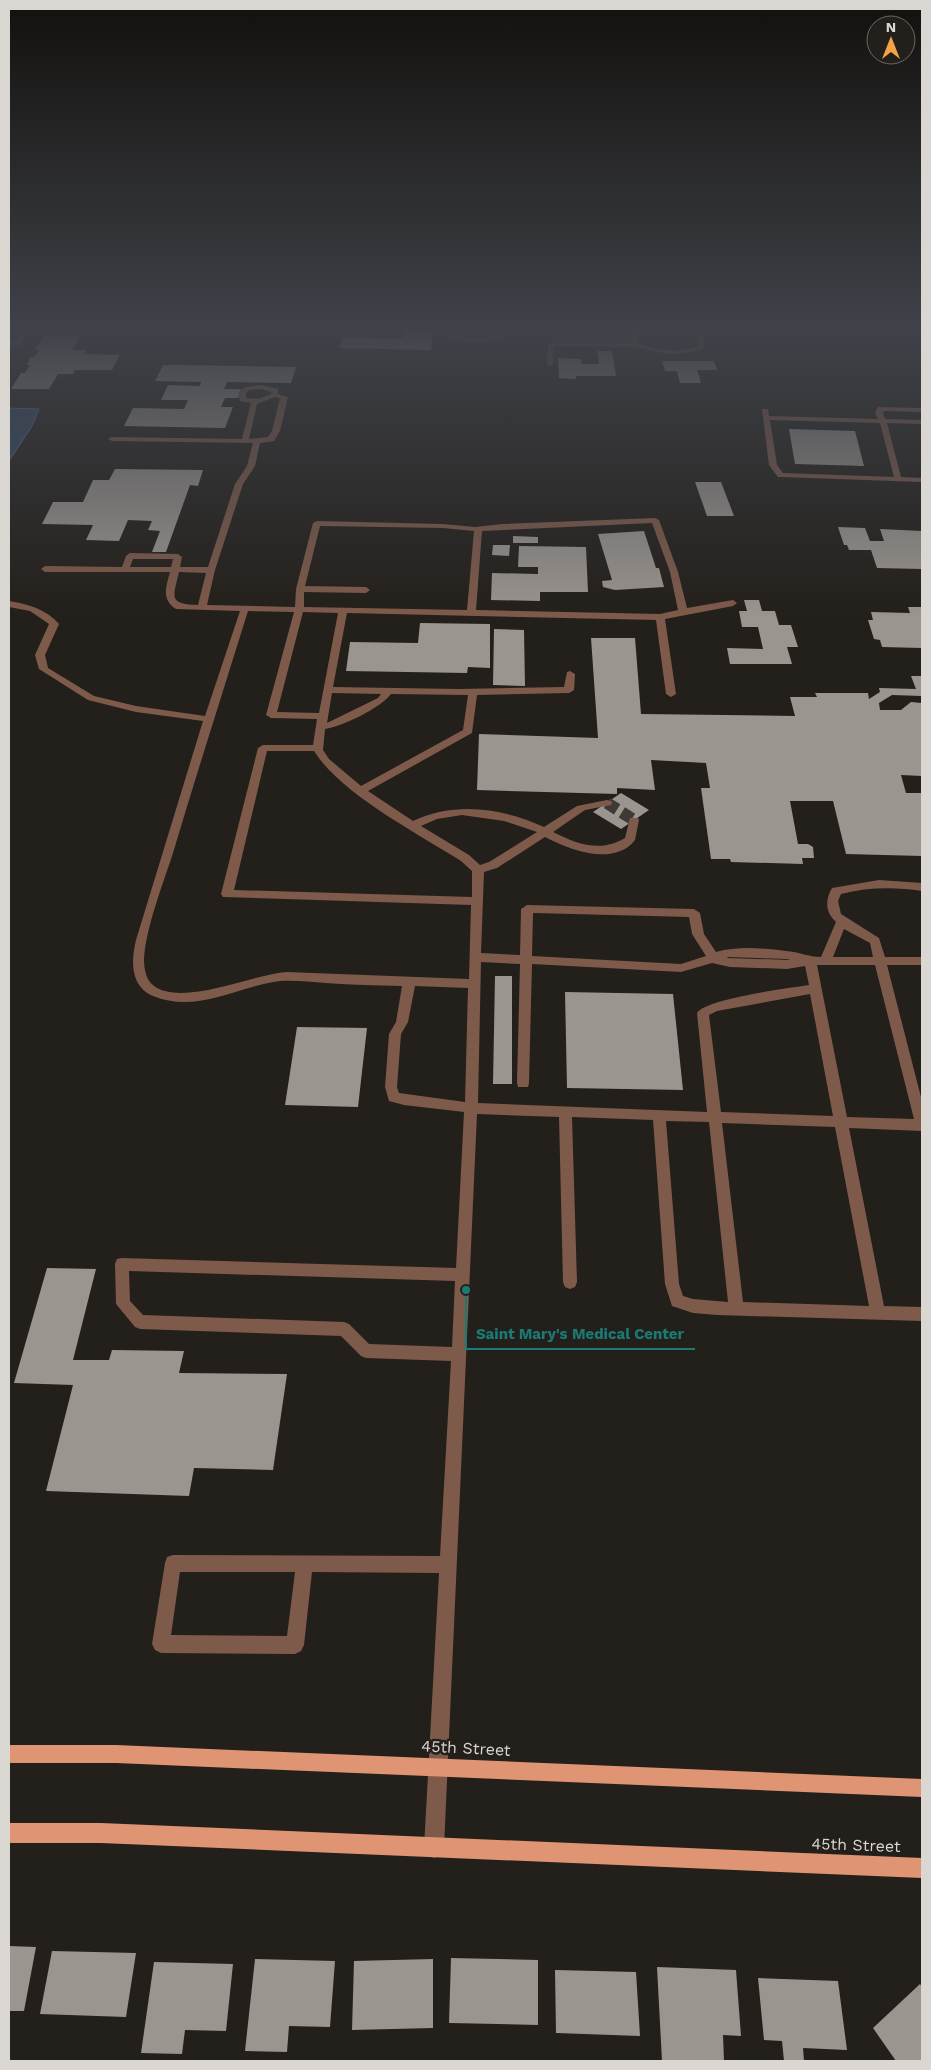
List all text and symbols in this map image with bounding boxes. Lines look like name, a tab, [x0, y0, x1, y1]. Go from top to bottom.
north arrow	[866, 15, 916, 65]
text: N	[886, 19, 896, 35]
callout: Saint Mary's Medical Center	[466, 1319, 695, 1349]
text: Saint Mary's Medical Center	[476, 1325, 685, 1343]
street label: 45th Street	[421, 1736, 511, 1760]
street label: 45th Street	[811, 1834, 901, 1856]

